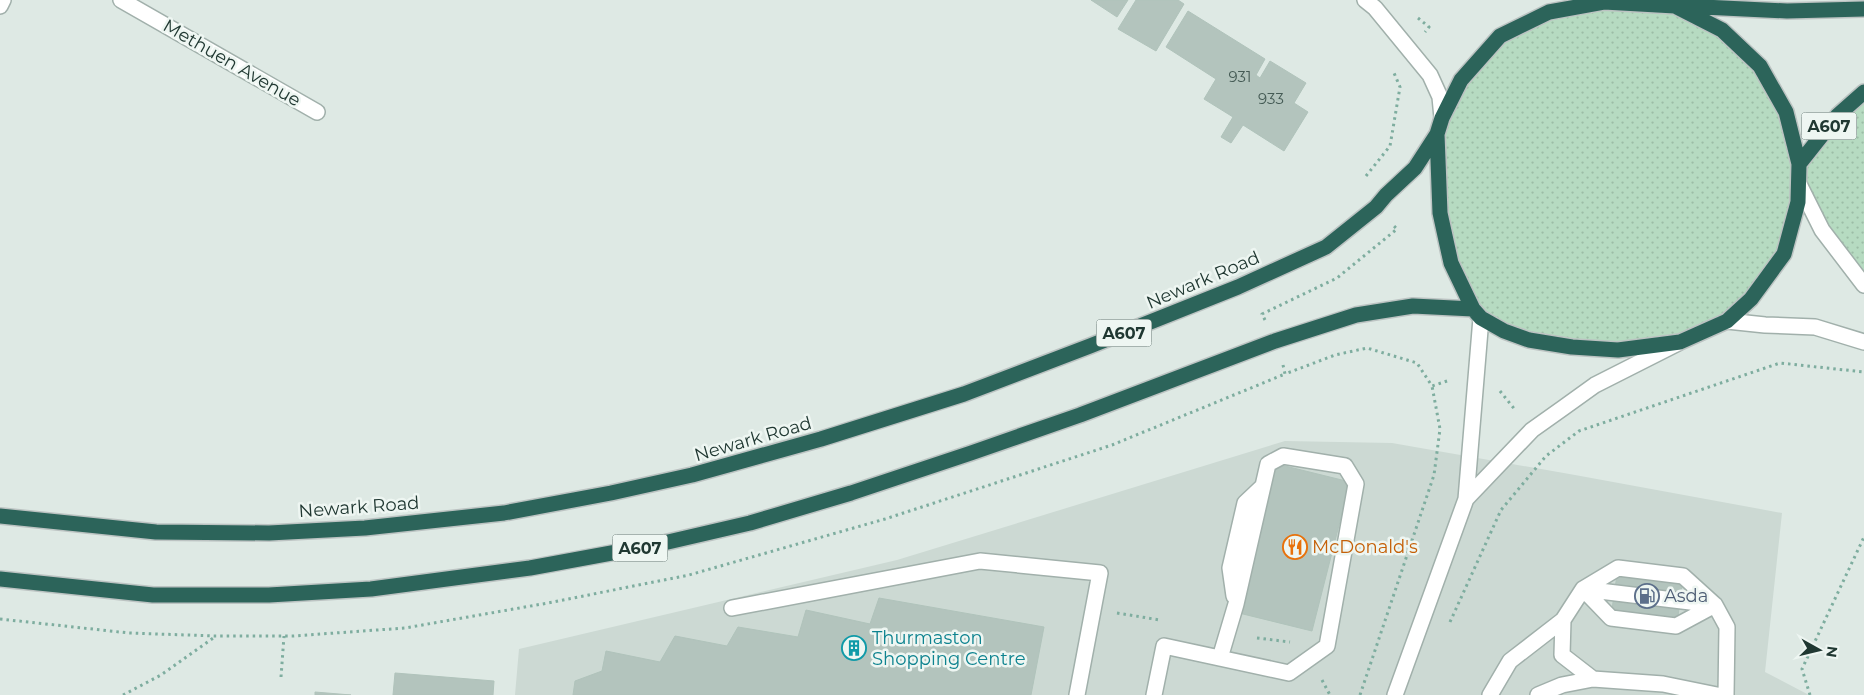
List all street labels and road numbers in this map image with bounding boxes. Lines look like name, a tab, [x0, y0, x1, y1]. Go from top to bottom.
street label: Methuen Avenue	[159, 15, 305, 111]
road number: A607	[1802, 112, 1856, 140]
street label: Newark Road	[1143, 246, 1263, 314]
road number: A607	[1096, 319, 1152, 346]
street label: Newark Road	[692, 412, 814, 466]
street label: Newark Road	[298, 492, 420, 522]
road number: A607	[612, 534, 668, 562]

